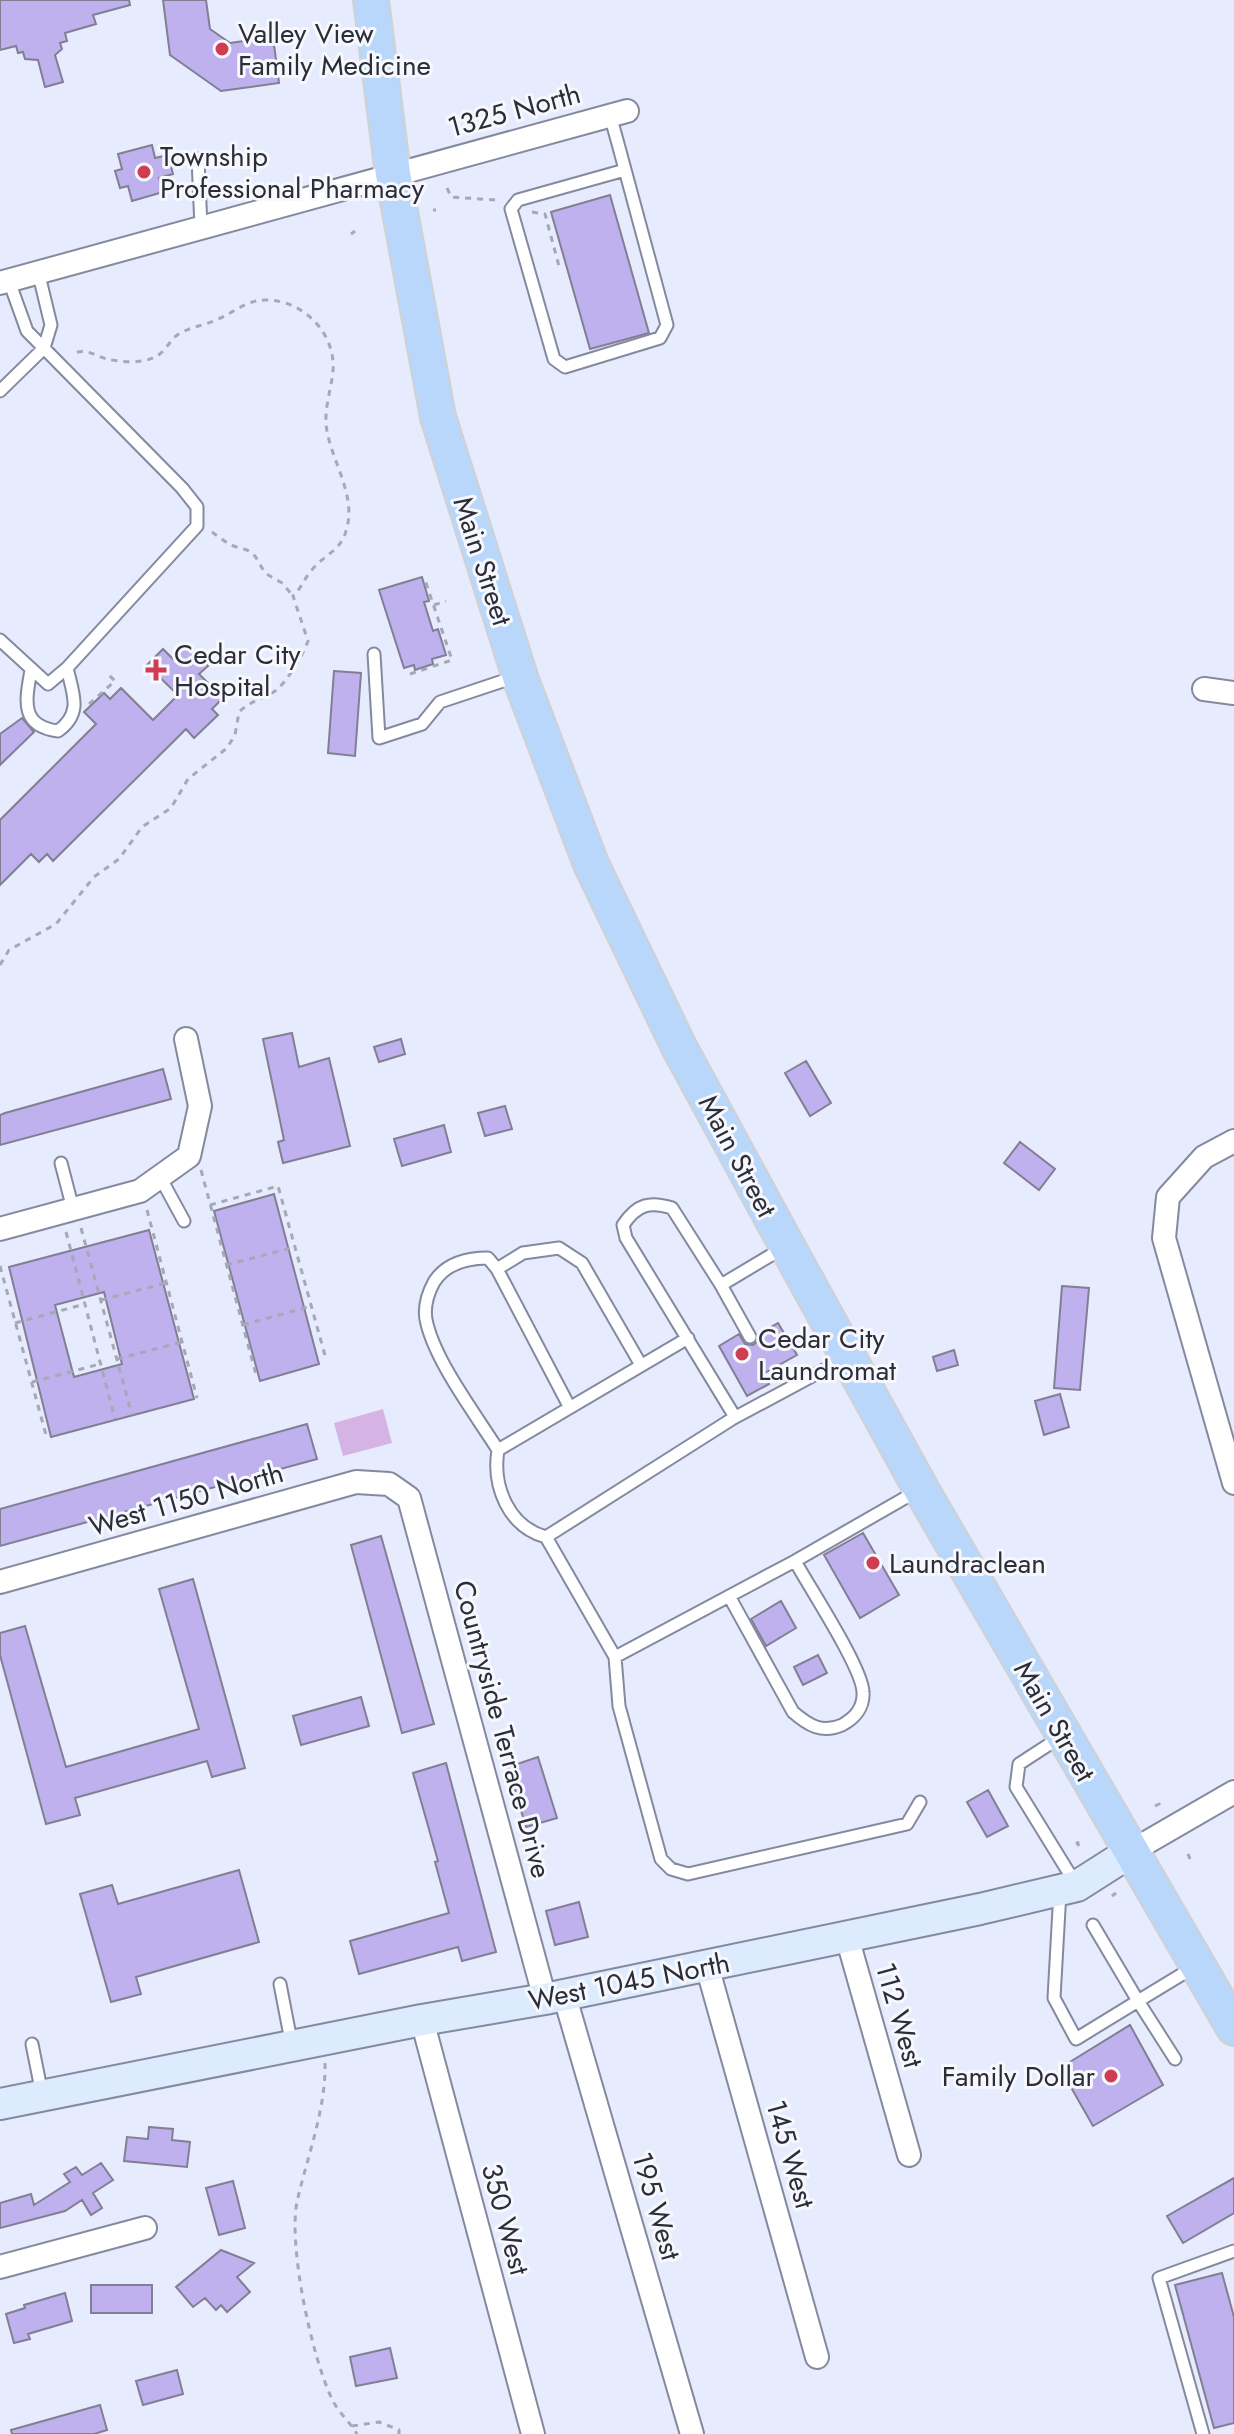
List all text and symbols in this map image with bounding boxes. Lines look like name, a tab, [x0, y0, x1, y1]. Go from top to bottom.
place label: Valley View Family Medicine	[238, 13, 431, 86]
marker: Valley View Family Medicine	[213, 40, 231, 58]
street label: 1325 North	[443, 73, 585, 148]
place label: Township Professional Pharmacy	[160, 136, 425, 209]
marker: Township Professional Pharmacy	[135, 163, 153, 181]
street label: Main Street	[442, 491, 523, 631]
place label: Cedar City Hospital	[174, 634, 301, 707]
marker: Cedar City Hospital	[145, 659, 167, 681]
street label: Main Street	[688, 1088, 787, 1225]
place label: Cedar City Laundromat	[758, 1318, 896, 1391]
marker: Cedar City Laundromat	[733, 1345, 751, 1363]
street label: West 1150 North	[84, 1452, 288, 1547]
place label: Laundraclean	[889, 1543, 1046, 1584]
marker: Laundraclean	[864, 1554, 882, 1572]
street label: Countryside Terrace Drive	[443, 1576, 562, 1882]
street label: Main Street	[1003, 1653, 1106, 1789]
street label: West 1045 North	[525, 1942, 733, 2021]
street label: 112 West	[865, 1958, 934, 2073]
place label: Family Dollar	[942, 2056, 1095, 2097]
marker: Family Dollar	[1102, 2067, 1120, 2085]
street label: 145 West	[756, 2095, 826, 2213]
street label: 195 West	[622, 2147, 692, 2265]
street label: 350 West	[471, 2159, 540, 2280]

